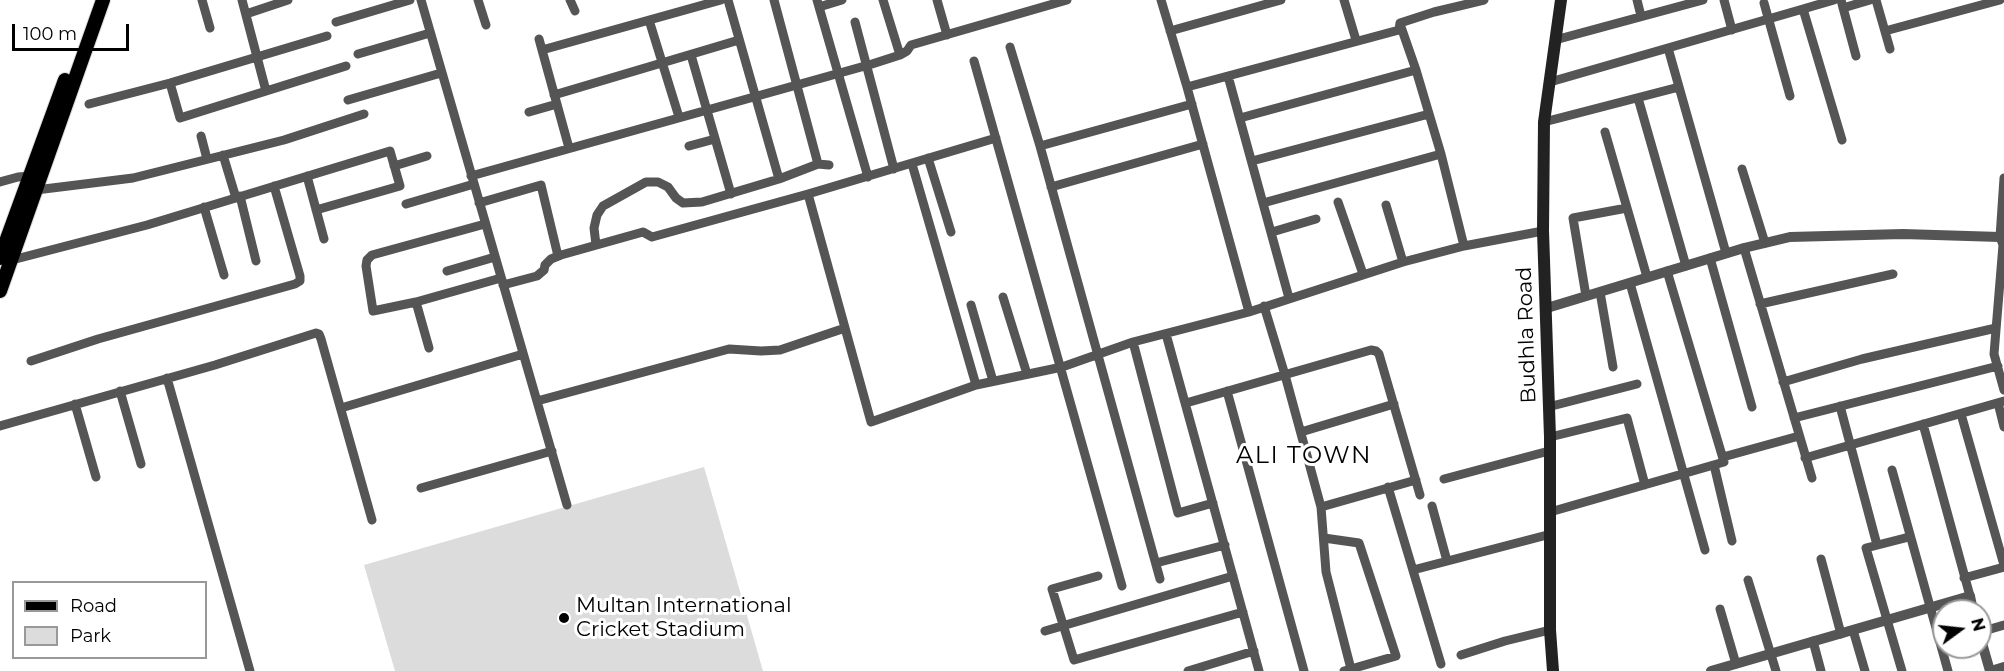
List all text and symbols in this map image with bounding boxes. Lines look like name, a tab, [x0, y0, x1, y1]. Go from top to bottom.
scale bar	[15, 12, 132, 50]
text: 100 m	[23, 23, 77, 45]
street label: Budhla Road	[1512, 266, 1542, 404]
district label: ALI TOWN	[1236, 442, 1372, 470]
legend	[12, 581, 207, 659]
place label: Multan International Cricket Stadium	[576, 593, 792, 643]
text: Road	[70, 595, 117, 617]
north arrow	[1932, 599, 1992, 659]
marker: Multan International Cricket Stadium	[557, 611, 571, 625]
text: N	[1967, 616, 1989, 633]
text: Park	[70, 625, 111, 647]

